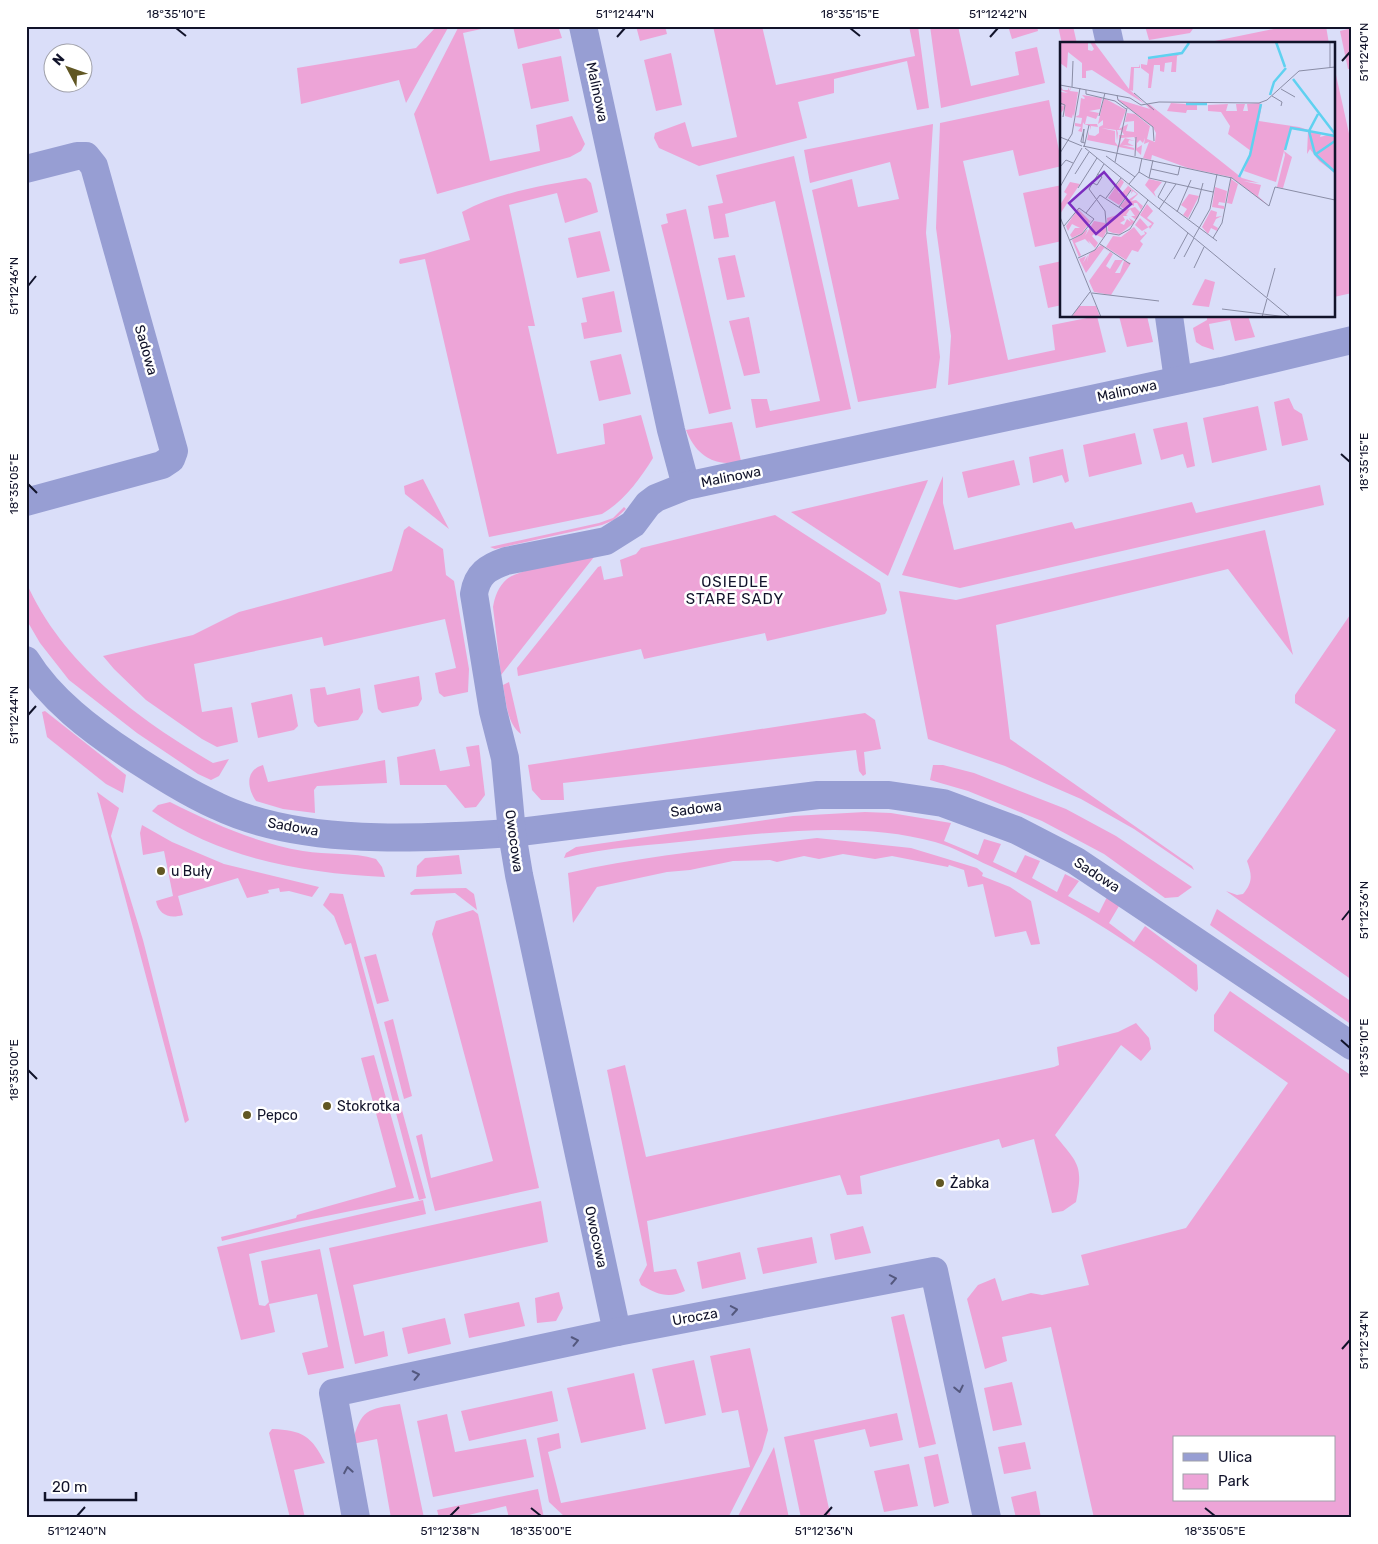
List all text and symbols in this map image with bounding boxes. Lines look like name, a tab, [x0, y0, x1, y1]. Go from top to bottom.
text: 18°35'10"E	[147, 7, 205, 21]
text: 51°12'44"N	[596, 7, 654, 21]
text: 18°35'15"E	[821, 7, 879, 21]
text: 51°12'42"N	[969, 7, 1027, 21]
text: 51°12'40"N	[1357, 23, 1371, 81]
north arrow	[42, 42, 92, 92]
inset map	[1060, 42, 1336, 318]
text: N	[49, 50, 68, 69]
street label: Malinowa	[582, 61, 612, 123]
text: 51°12'46"N	[7, 257, 21, 315]
street label: Sadowa	[131, 323, 161, 377]
street label: Malinowa	[1096, 376, 1158, 406]
text: 18°35'15"E	[1357, 433, 1371, 491]
text: 18°35'05"E	[7, 454, 21, 514]
street label: Malinowa	[700, 463, 762, 491]
district label: OSIEDLE STARE SADY	[686, 573, 784, 608]
text: 51°12'44"N	[7, 686, 21, 744]
street label: Sadowa	[669, 797, 723, 821]
street label: Owocowa	[501, 809, 527, 873]
street label: Sadowa	[266, 814, 320, 840]
street label: Sadowa	[1071, 854, 1123, 896]
place label: u Buły	[171, 863, 213, 880]
marker: u Buły	[155, 865, 167, 877]
text: 51°12'36"N	[1357, 881, 1371, 939]
text: 18°35'10"E	[1357, 1019, 1371, 1077]
text: 18°35'00"E	[7, 1039, 21, 1101]
place label: Stokrotka	[337, 1098, 400, 1115]
marker: Stokrotka	[321, 1100, 333, 1112]
place label: Pepco	[257, 1107, 298, 1124]
marker: Pepco	[241, 1109, 253, 1121]
place label: Żabka	[950, 1175, 989, 1192]
marker: Żabka	[934, 1177, 946, 1189]
street label: Owocowa	[581, 1204, 611, 1270]
one-way arrow	[889, 1274, 897, 1285]
street label: Urocza	[671, 1305, 719, 1329]
one-way arrow	[729, 1306, 738, 1316]
text: 51°12'34"N	[1357, 1311, 1371, 1369]
one-way arrow	[571, 1336, 579, 1346]
one-way arrow	[412, 1370, 421, 1381]
one-way arrow	[953, 1384, 964, 1393]
legend	[1173, 1436, 1336, 1502]
text: Ulica	[1218, 1448, 1252, 1466]
one-way arrow	[343, 1465, 353, 1474]
scale bar	[45, 1469, 136, 1501]
text: Park	[1218, 1472, 1249, 1490]
text: 20 m	[52, 1478, 87, 1496]
text: 51°12'40"N	[48, 1524, 106, 1538]
text: 51°12'38"N	[420, 1524, 480, 1538]
text: 18°35'00"E	[510, 1524, 572, 1538]
text: 51°12'36"N	[795, 1524, 853, 1538]
text: 18°35'05"E	[1185, 1524, 1245, 1538]

